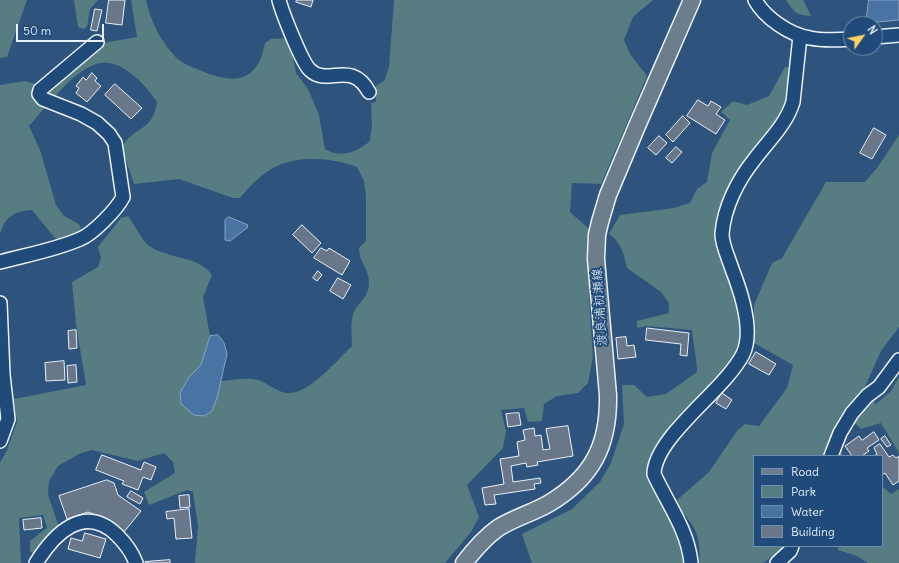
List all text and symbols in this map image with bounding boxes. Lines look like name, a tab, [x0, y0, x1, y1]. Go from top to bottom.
scale bar	[18, 16, 106, 42]
north arrow	[843, 16, 883, 56]
text: 50 m	[23, 23, 51, 38]
text: N	[864, 23, 880, 37]
street label: 渡良浦初瀬線	[589, 268, 611, 346]
legend	[753, 455, 883, 547]
text: Road	[791, 464, 819, 479]
text: Park	[791, 484, 816, 499]
text: Water	[791, 504, 824, 519]
text: Building	[791, 524, 835, 539]

